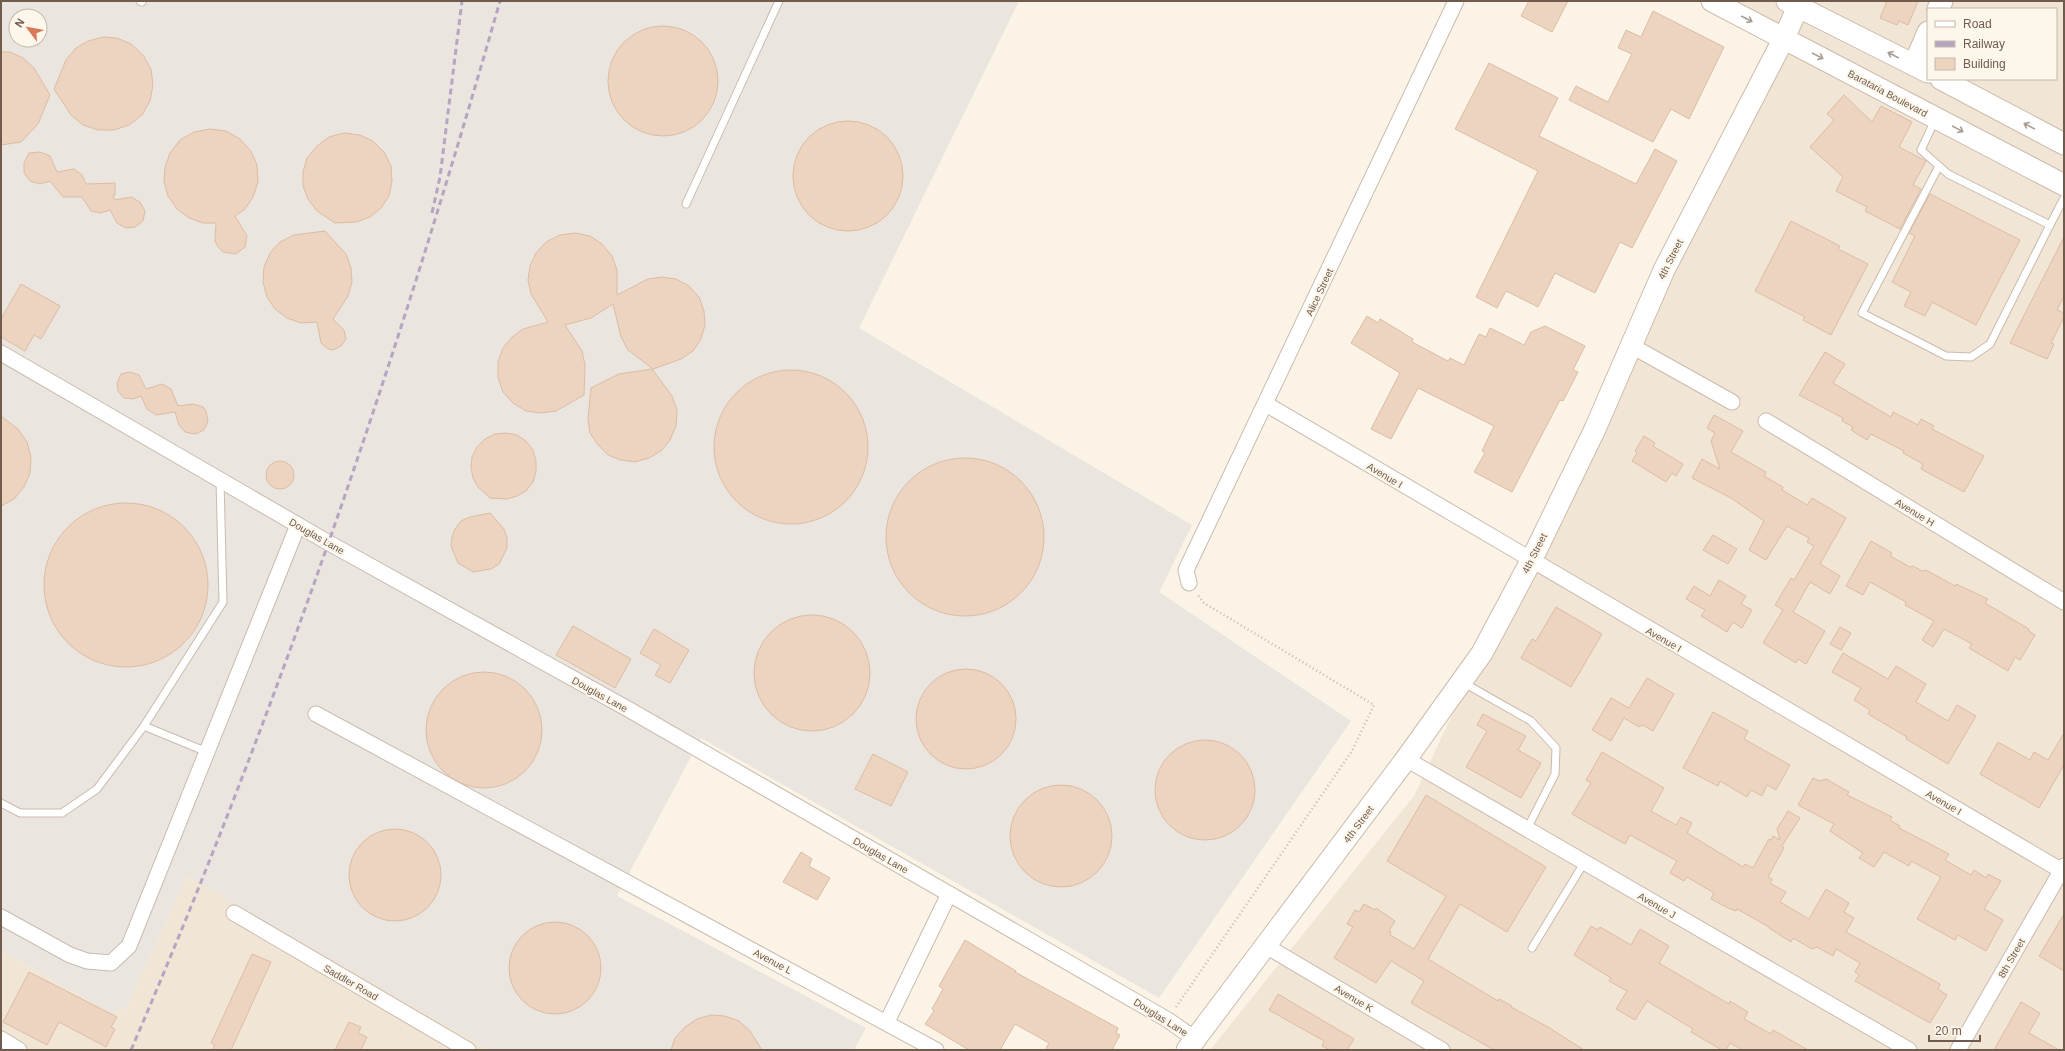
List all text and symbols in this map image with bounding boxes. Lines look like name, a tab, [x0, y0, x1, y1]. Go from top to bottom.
north arrow	[8, 8, 48, 48]
legend	[1927, 8, 2057, 80]
text: N	[12, 16, 27, 29]
one-way arrow	[1741, 16, 1753, 23]
text: Road	[1963, 17, 1992, 31]
text: Railway	[1963, 37, 2005, 51]
one-way arrow	[1888, 50, 1900, 58]
one-way arrow	[1812, 53, 1824, 60]
text: Building	[1963, 57, 2006, 71]
street label: Barataria Boulevard	[1846, 68, 1929, 119]
one-way arrow	[2024, 121, 2036, 129]
one-way arrow	[1952, 126, 1964, 134]
street label: 4th Street	[1656, 237, 1685, 281]
street label: Alice Street	[1304, 267, 1335, 318]
street label: Avenue I	[1365, 461, 1404, 490]
street label: Avenue H	[1893, 496, 1936, 528]
street label: Douglas Lane	[287, 516, 347, 557]
street label: 4th Street	[1520, 531, 1549, 575]
street label: Avenue I	[1644, 625, 1684, 654]
street label: Douglas Lane	[570, 675, 630, 714]
street label: Avenue I	[1924, 788, 1964, 817]
street label: 4th Street	[1341, 803, 1376, 845]
street label: Douglas Lane	[851, 835, 911, 876]
street label: Avenue J	[1636, 890, 1677, 921]
street label: 8th Street	[1996, 937, 2027, 980]
street label: Avenue L	[752, 947, 794, 976]
street label: Saddler Road	[322, 962, 380, 1002]
street label: Avenue K	[1332, 983, 1375, 1014]
street label: Douglas Lane	[1132, 996, 1190, 1039]
scale bar	[1929, 1017, 1980, 1043]
text: 20 m	[1935, 1024, 1962, 1038]

